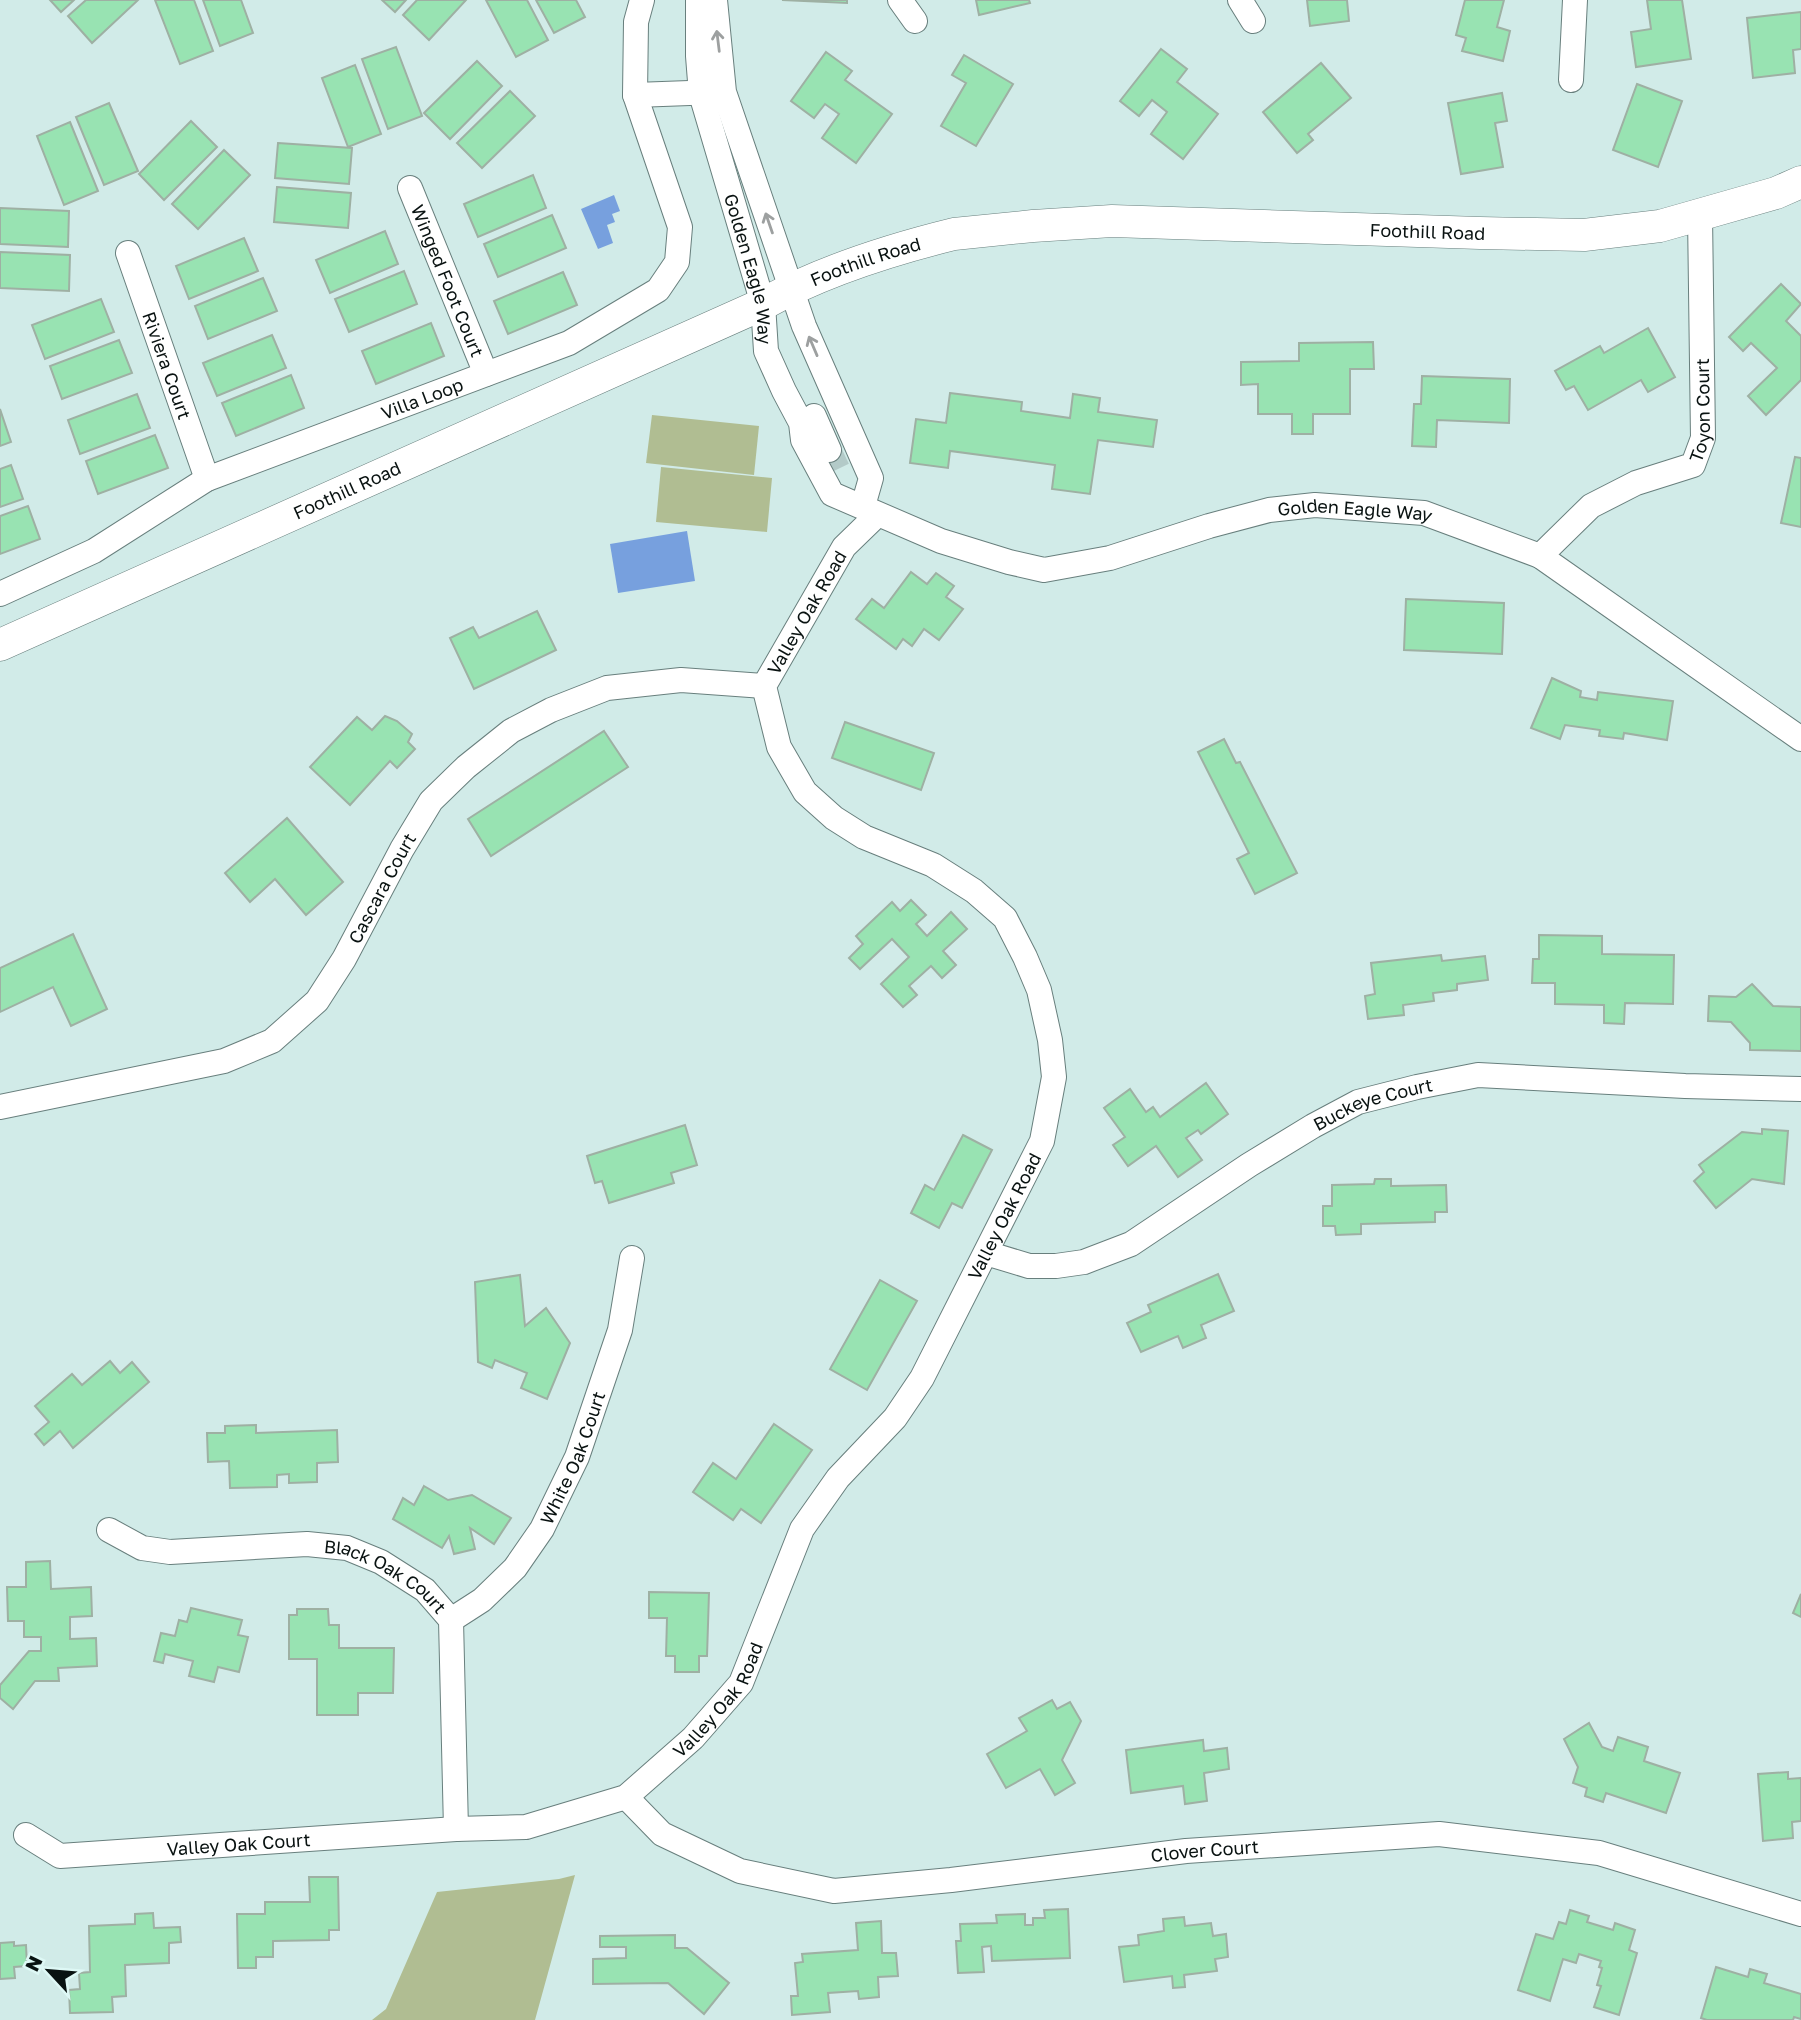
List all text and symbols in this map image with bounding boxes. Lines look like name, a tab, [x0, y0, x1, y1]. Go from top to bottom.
one-way arrow	[712, 30, 725, 53]
street label: Golden Eagle Way	[720, 191, 777, 345]
street label: Winged Foot Court	[407, 201, 489, 360]
one-way arrow	[762, 213, 774, 235]
street label: Foothill Road	[1369, 218, 1486, 244]
street label: Foothill Road	[807, 232, 923, 290]
street label: Riviera Court	[138, 309, 196, 422]
one-way arrow	[806, 336, 819, 358]
street label: Toyon Court	[1684, 358, 1714, 465]
street label: Villa Loop	[378, 373, 466, 424]
street label: Foothill Road	[290, 456, 404, 524]
street label: Golden Eagle Way	[1276, 494, 1436, 526]
street label: Valley Oak Road	[762, 546, 851, 678]
street label: Cascara Court	[343, 829, 420, 947]
street label: Buckeye Court	[1309, 1073, 1434, 1135]
street label: Valley Oak Road	[963, 1149, 1045, 1283]
street label: White Oak Court	[535, 1388, 609, 1528]
street label: Black Oak Court	[323, 1535, 451, 1618]
street label: Valley Oak Road	[668, 1639, 767, 1762]
street label: Valley Oak Court	[166, 1828, 311, 1860]
street label: Clover Court	[1149, 1835, 1259, 1866]
north arrow	[14, 1936, 84, 2006]
text: N	[20, 1952, 47, 1975]

